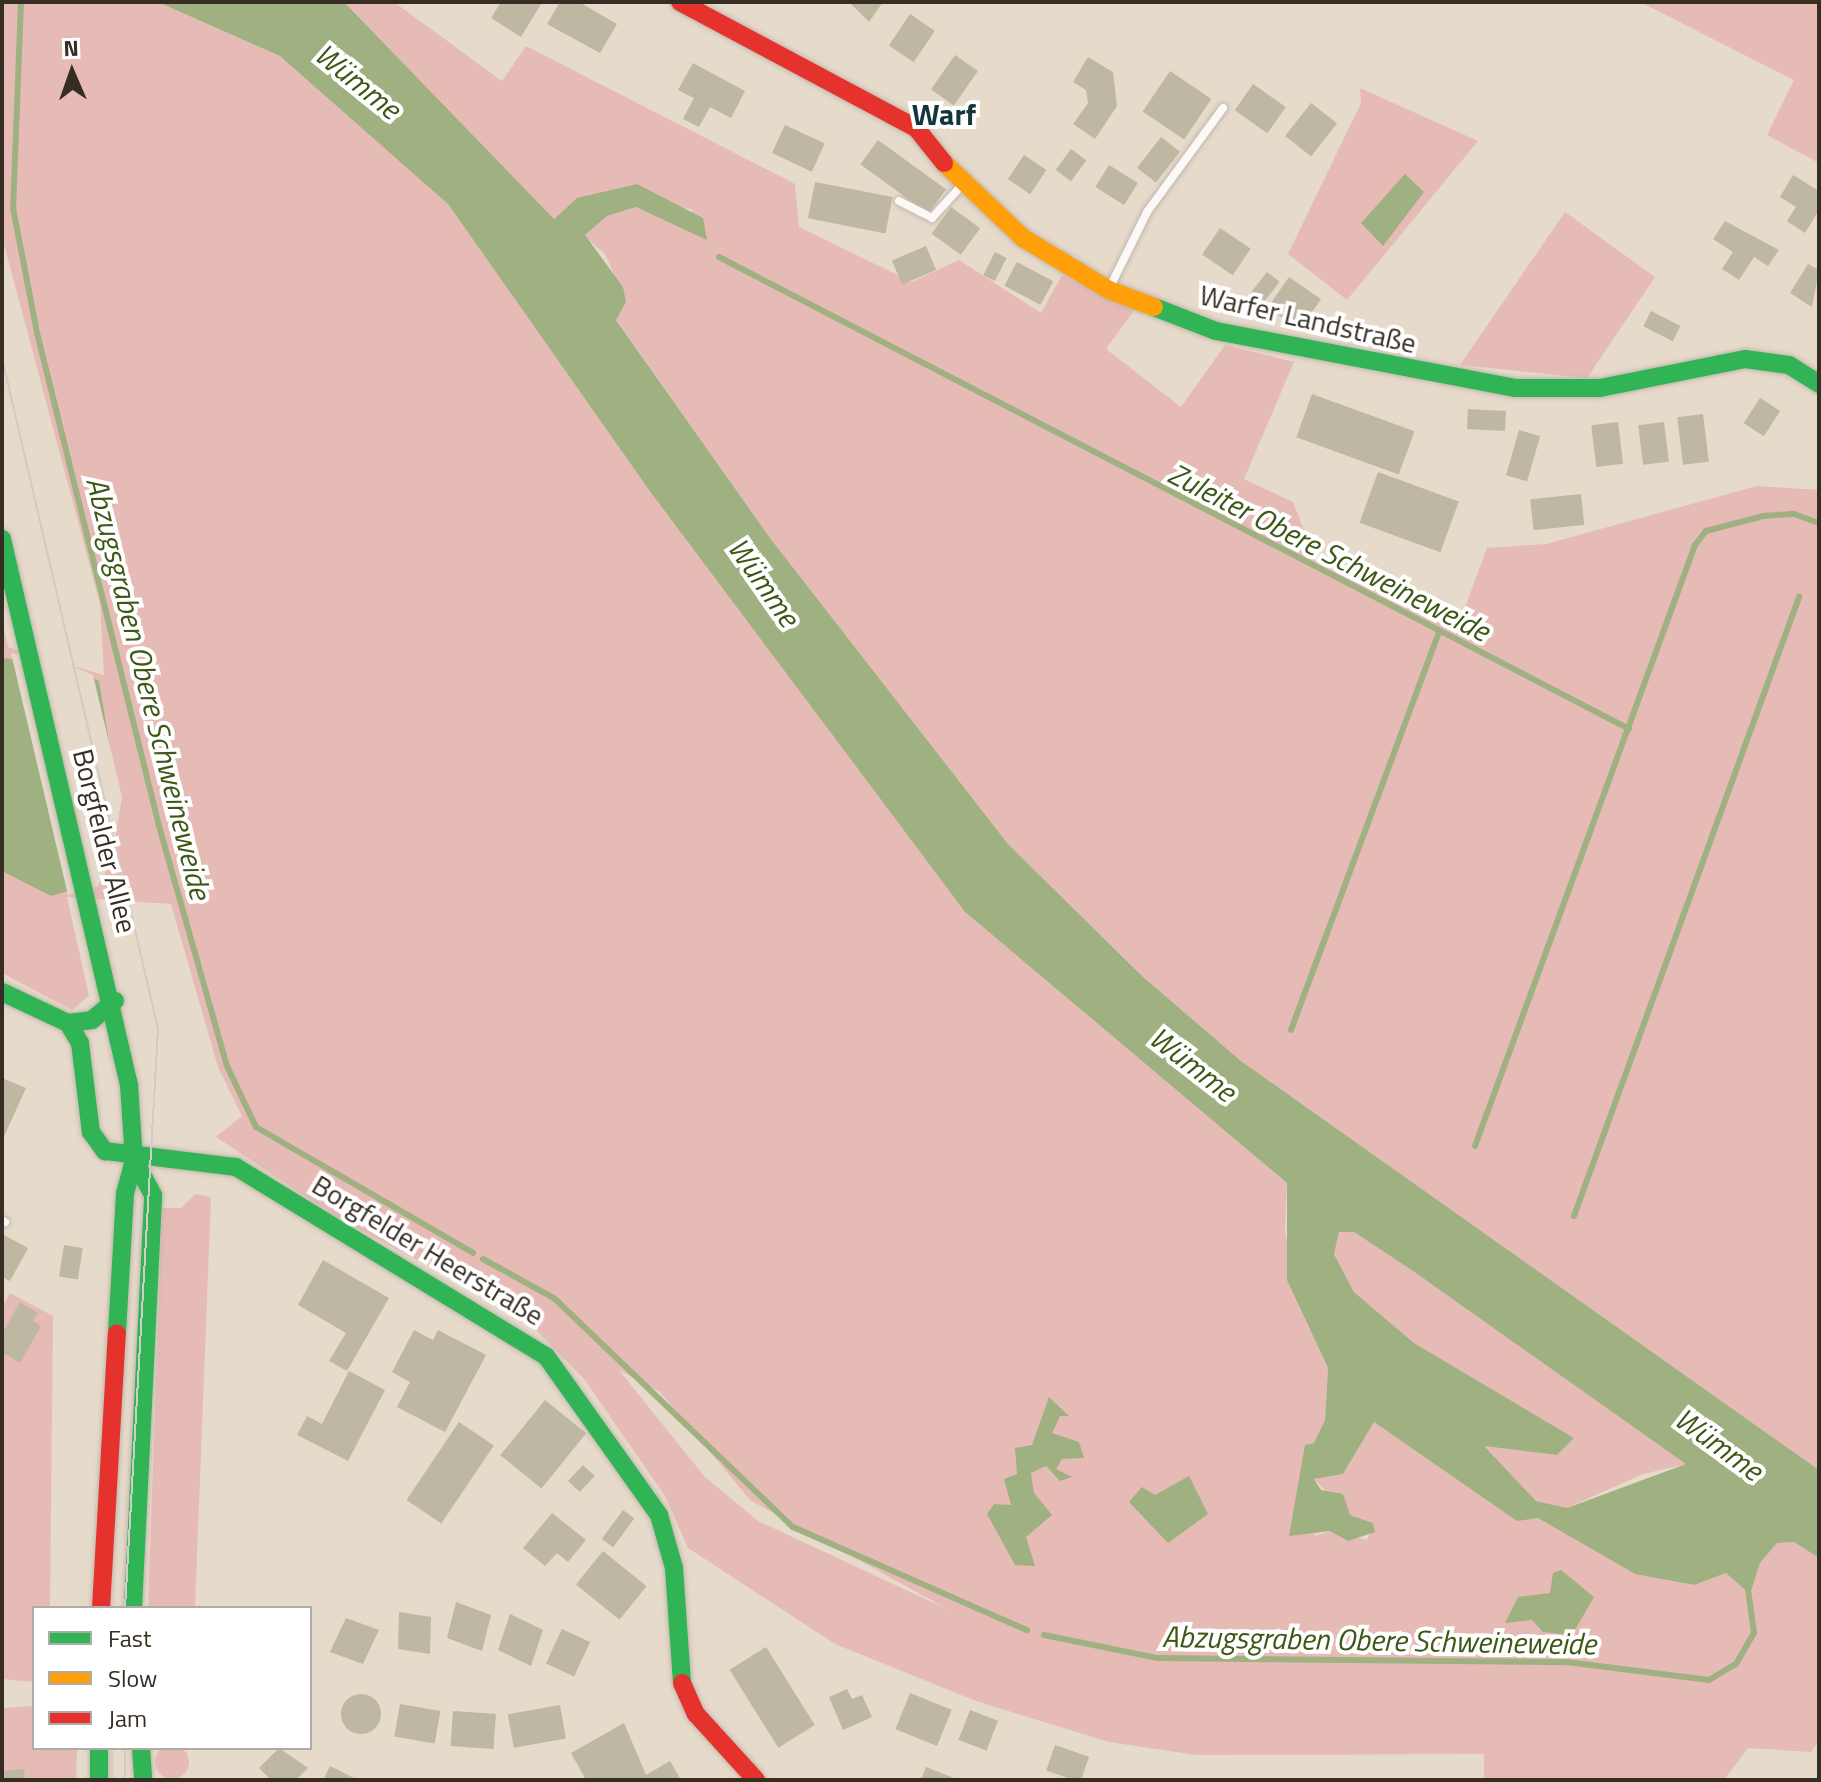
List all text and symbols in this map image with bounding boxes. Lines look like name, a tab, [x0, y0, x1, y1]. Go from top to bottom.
text: N	[63, 31, 79, 65]
north arrow	[32, 32, 112, 112]
water label: Wümme	[308, 36, 408, 126]
district label: Warf	[912, 96, 976, 132]
street label: Warfer Landstraße	[1196, 278, 1420, 360]
water label: Zuleiter Obere Schweineweide	[1162, 455, 1496, 649]
water label: Abzugsgraben Obere Schweineweide	[79, 473, 219, 903]
water label: Wümme	[721, 531, 807, 633]
street label: Borgfelder Allee	[66, 746, 144, 936]
water label: Wümme	[1143, 1019, 1243, 1109]
street label: Borgfelder Heerstraße	[306, 1168, 550, 1332]
water label: Wümme	[1668, 1400, 1770, 1488]
legend	[32, 1606, 312, 1750]
water label: Abzugsgraben Obere Schweineweide	[1162, 1618, 1596, 1662]
text: Fast	[108, 1620, 151, 1656]
text: Slow	[108, 1660, 157, 1696]
text: Jam	[108, 1700, 147, 1736]

